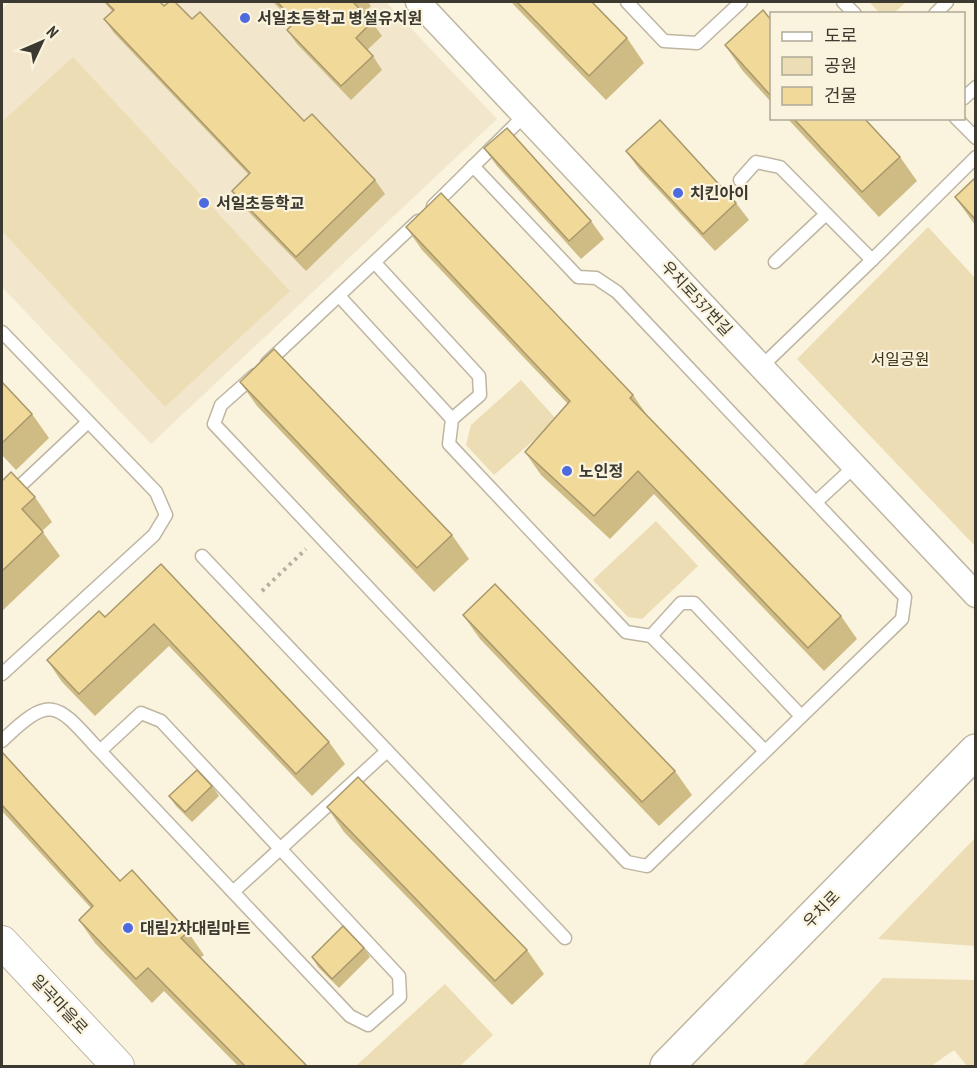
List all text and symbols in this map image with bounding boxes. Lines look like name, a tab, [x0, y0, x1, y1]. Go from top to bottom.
place label: 서일초등학교 병설유치원	[257, 8, 422, 28]
marker: 서일초등학교 병설유치원	[238, 11, 252, 25]
north arrow	[12, 12, 72, 72]
legend	[770, 12, 965, 120]
text: N	[43, 22, 63, 42]
text: 도로	[824, 24, 857, 47]
text: 공원	[824, 54, 857, 77]
text: 건물	[824, 84, 857, 107]
place label: 치킨아이	[690, 183, 749, 203]
marker: 치킨아이	[671, 186, 685, 200]
place label: 서일초등학교	[216, 193, 305, 213]
marker: 서일초등학교	[197, 196, 211, 210]
street label: 우치로537번길	[657, 256, 737, 340]
park label: 서일공원	[871, 349, 929, 369]
place label: 노인정	[579, 461, 623, 481]
marker: 노인정	[560, 464, 574, 478]
street label: 우치로	[798, 886, 844, 932]
place label: 대림2차대림마트	[140, 918, 251, 938]
marker: 대림2차대림마트	[121, 921, 135, 935]
street label: 일곡마을로	[28, 970, 93, 1038]

